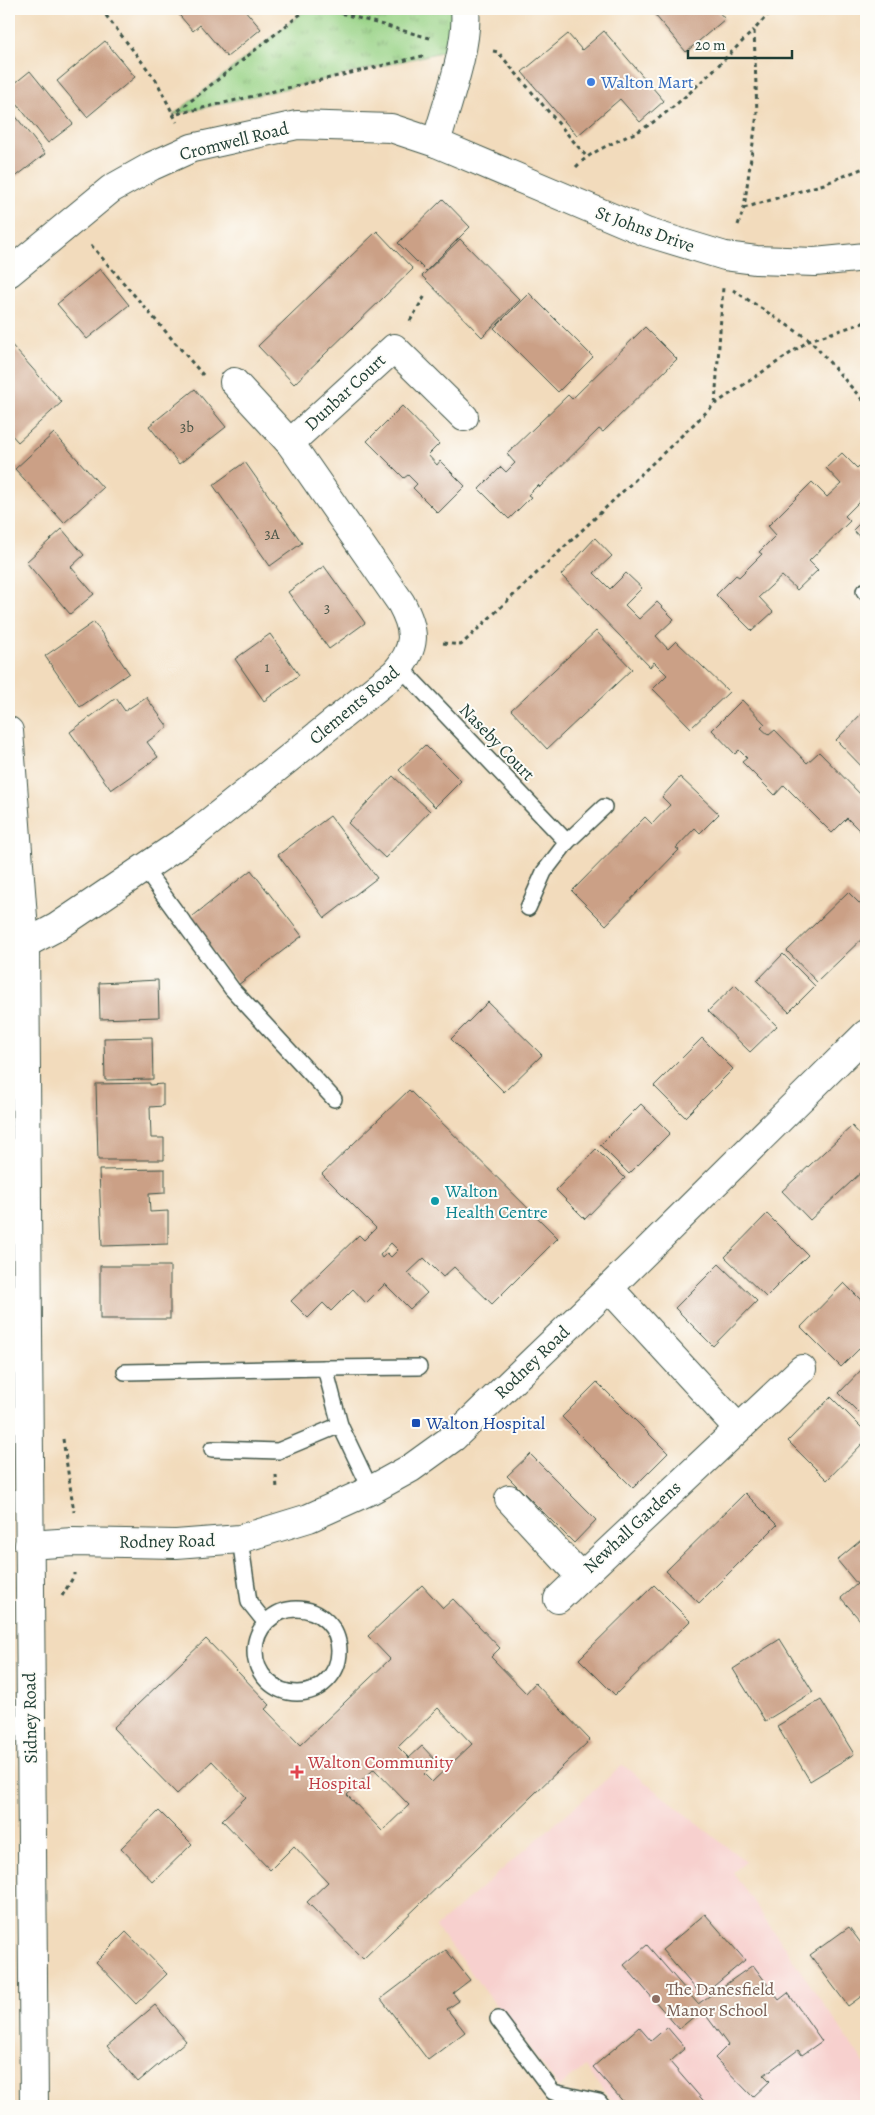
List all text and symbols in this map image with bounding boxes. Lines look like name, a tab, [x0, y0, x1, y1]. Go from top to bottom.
scale bar	[688, 28, 791, 60]
text: 20 m	[695, 35, 726, 55]
place label: Walton Mart	[600, 70, 694, 94]
marker: Walton Mart	[585, 76, 597, 88]
street label: Cromwell Road	[177, 116, 291, 166]
street label: St Johns Drive	[592, 200, 698, 258]
street label: Dunbar Court	[299, 348, 391, 436]
house number: 3b	[180, 417, 194, 437]
house number: 3A	[264, 524, 280, 544]
house number: 3	[324, 598, 330, 618]
house number: 1	[264, 657, 270, 677]
street label: Clements Road	[304, 660, 404, 750]
street label: Naseby Court	[454, 698, 540, 786]
place label: Walton Health Centre	[444, 1179, 548, 1224]
marker: Walton Health Centre	[429, 1195, 441, 1207]
street label: Rodney Road	[489, 1320, 575, 1404]
place label: Walton Hospital	[425, 1411, 546, 1435]
marker: Walton Hospital	[410, 1417, 422, 1429]
street label: Newhall Gardens	[578, 1475, 686, 1579]
street label: Rodney Road	[119, 1528, 216, 1554]
street label: Sidney Road	[17, 1672, 43, 1764]
place label: Walton Community Hospital	[307, 1750, 454, 1795]
marker: Walton Community Hospital	[290, 1765, 304, 1779]
place label: The Danesfield Manor School	[666, 1977, 775, 2022]
marker: The Danesfield Manor School	[650, 1993, 662, 2005]

